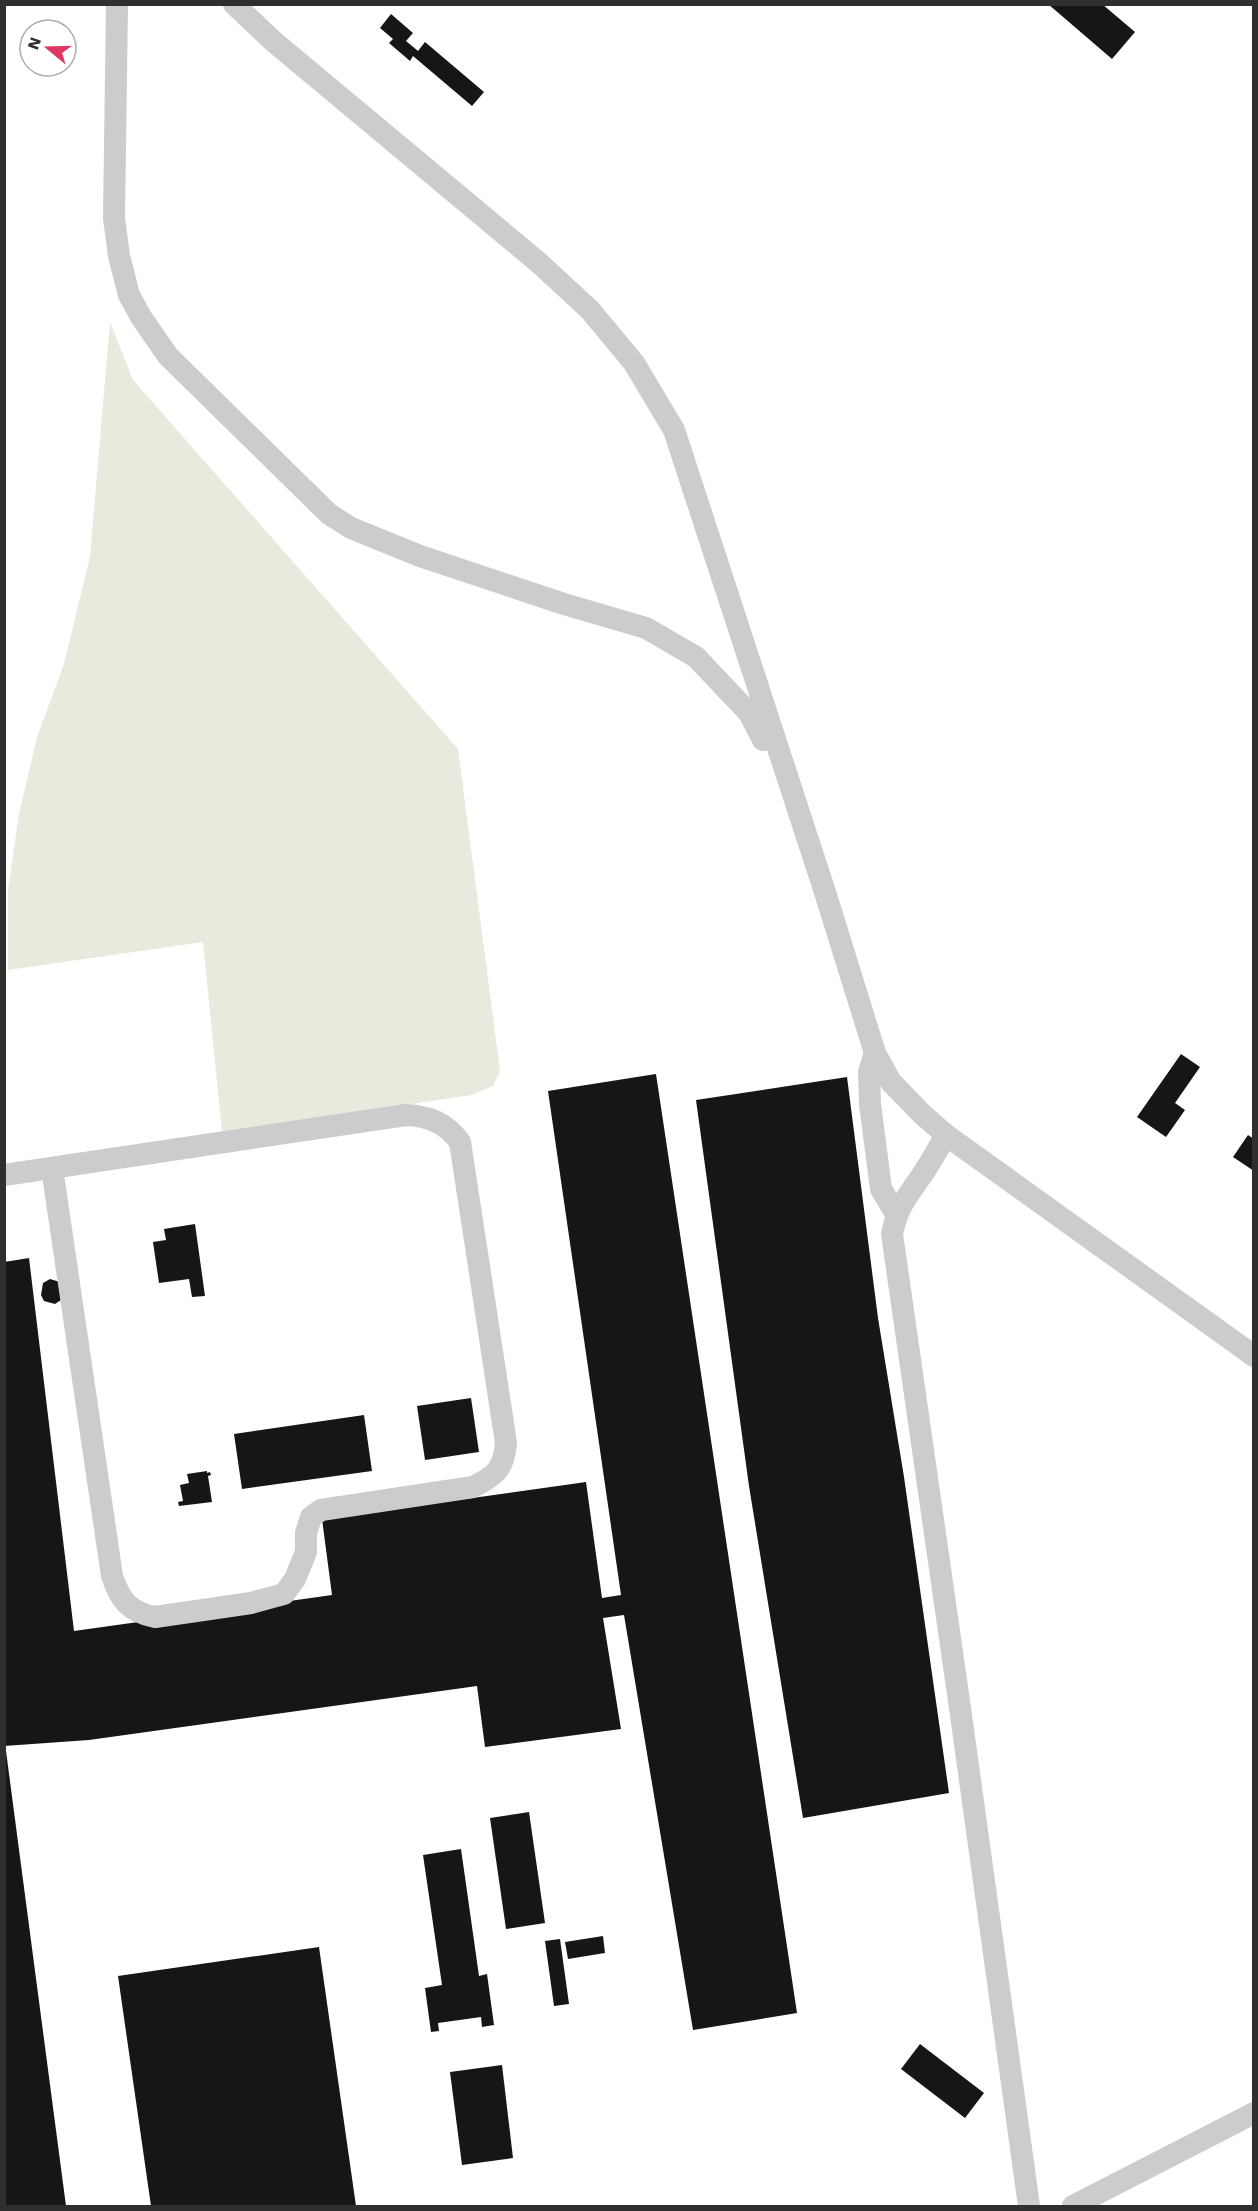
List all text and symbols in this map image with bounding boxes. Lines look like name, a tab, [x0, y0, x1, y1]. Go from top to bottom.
north arrow	[18, 18, 78, 78]
text: N	[23, 35, 45, 52]

